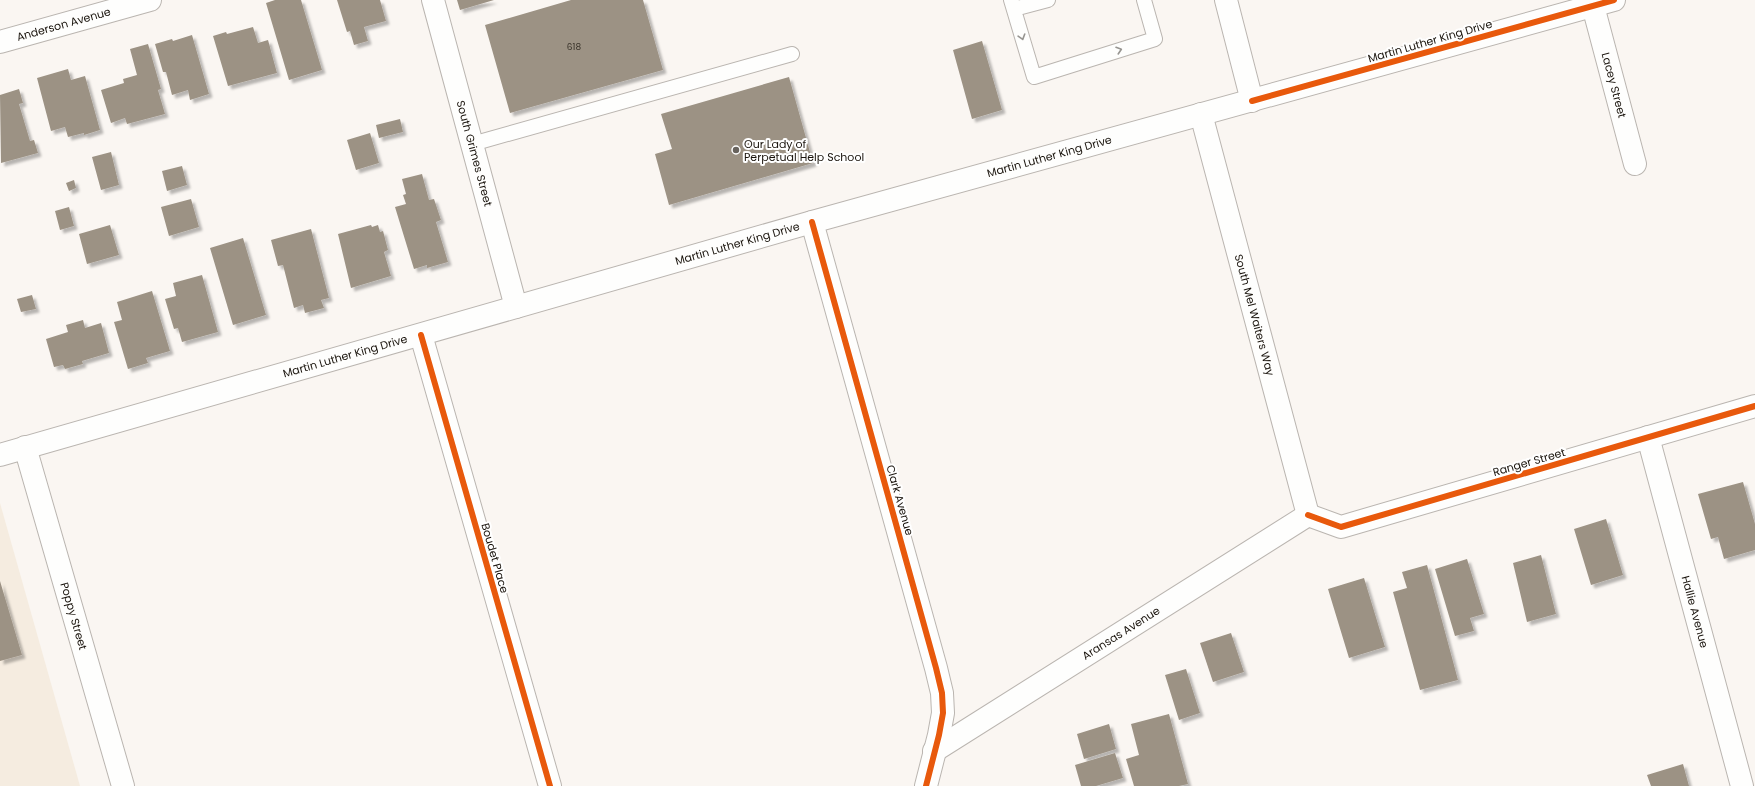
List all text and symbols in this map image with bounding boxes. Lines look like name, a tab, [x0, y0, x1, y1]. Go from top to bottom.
street label: Anderson Avenue	[15, 3, 113, 45]
street label: Martin Luther King Drive	[1366, 16, 1494, 66]
one-way arrow	[1017, 34, 1026, 41]
house number: 618	[567, 41, 581, 53]
one-way arrow	[1115, 46, 1122, 55]
street label: Lacey Street	[1598, 51, 1630, 120]
street label: South Grimes Street	[453, 99, 496, 208]
street label: Martin Luther King Drive	[985, 131, 1114, 181]
place label: Our Lady of Perpetual Help School	[744, 136, 864, 165]
marker: Our Lady of Perpetual Help School	[731, 145, 741, 155]
street label: Martin Luther King Drive	[673, 218, 802, 269]
street label: South Mel Waiters Way	[1231, 252, 1279, 378]
street label: Martin Luther King Drive	[281, 330, 409, 381]
street label: Ranger Street	[1491, 444, 1567, 480]
street label: Clark Avenue	[882, 463, 918, 537]
street label: Boudet Place	[477, 521, 513, 595]
street label: Hallie Avenue	[1678, 574, 1713, 650]
street label: Poppy Street	[57, 580, 91, 652]
street label: Aransas Avenue	[1079, 602, 1163, 664]

